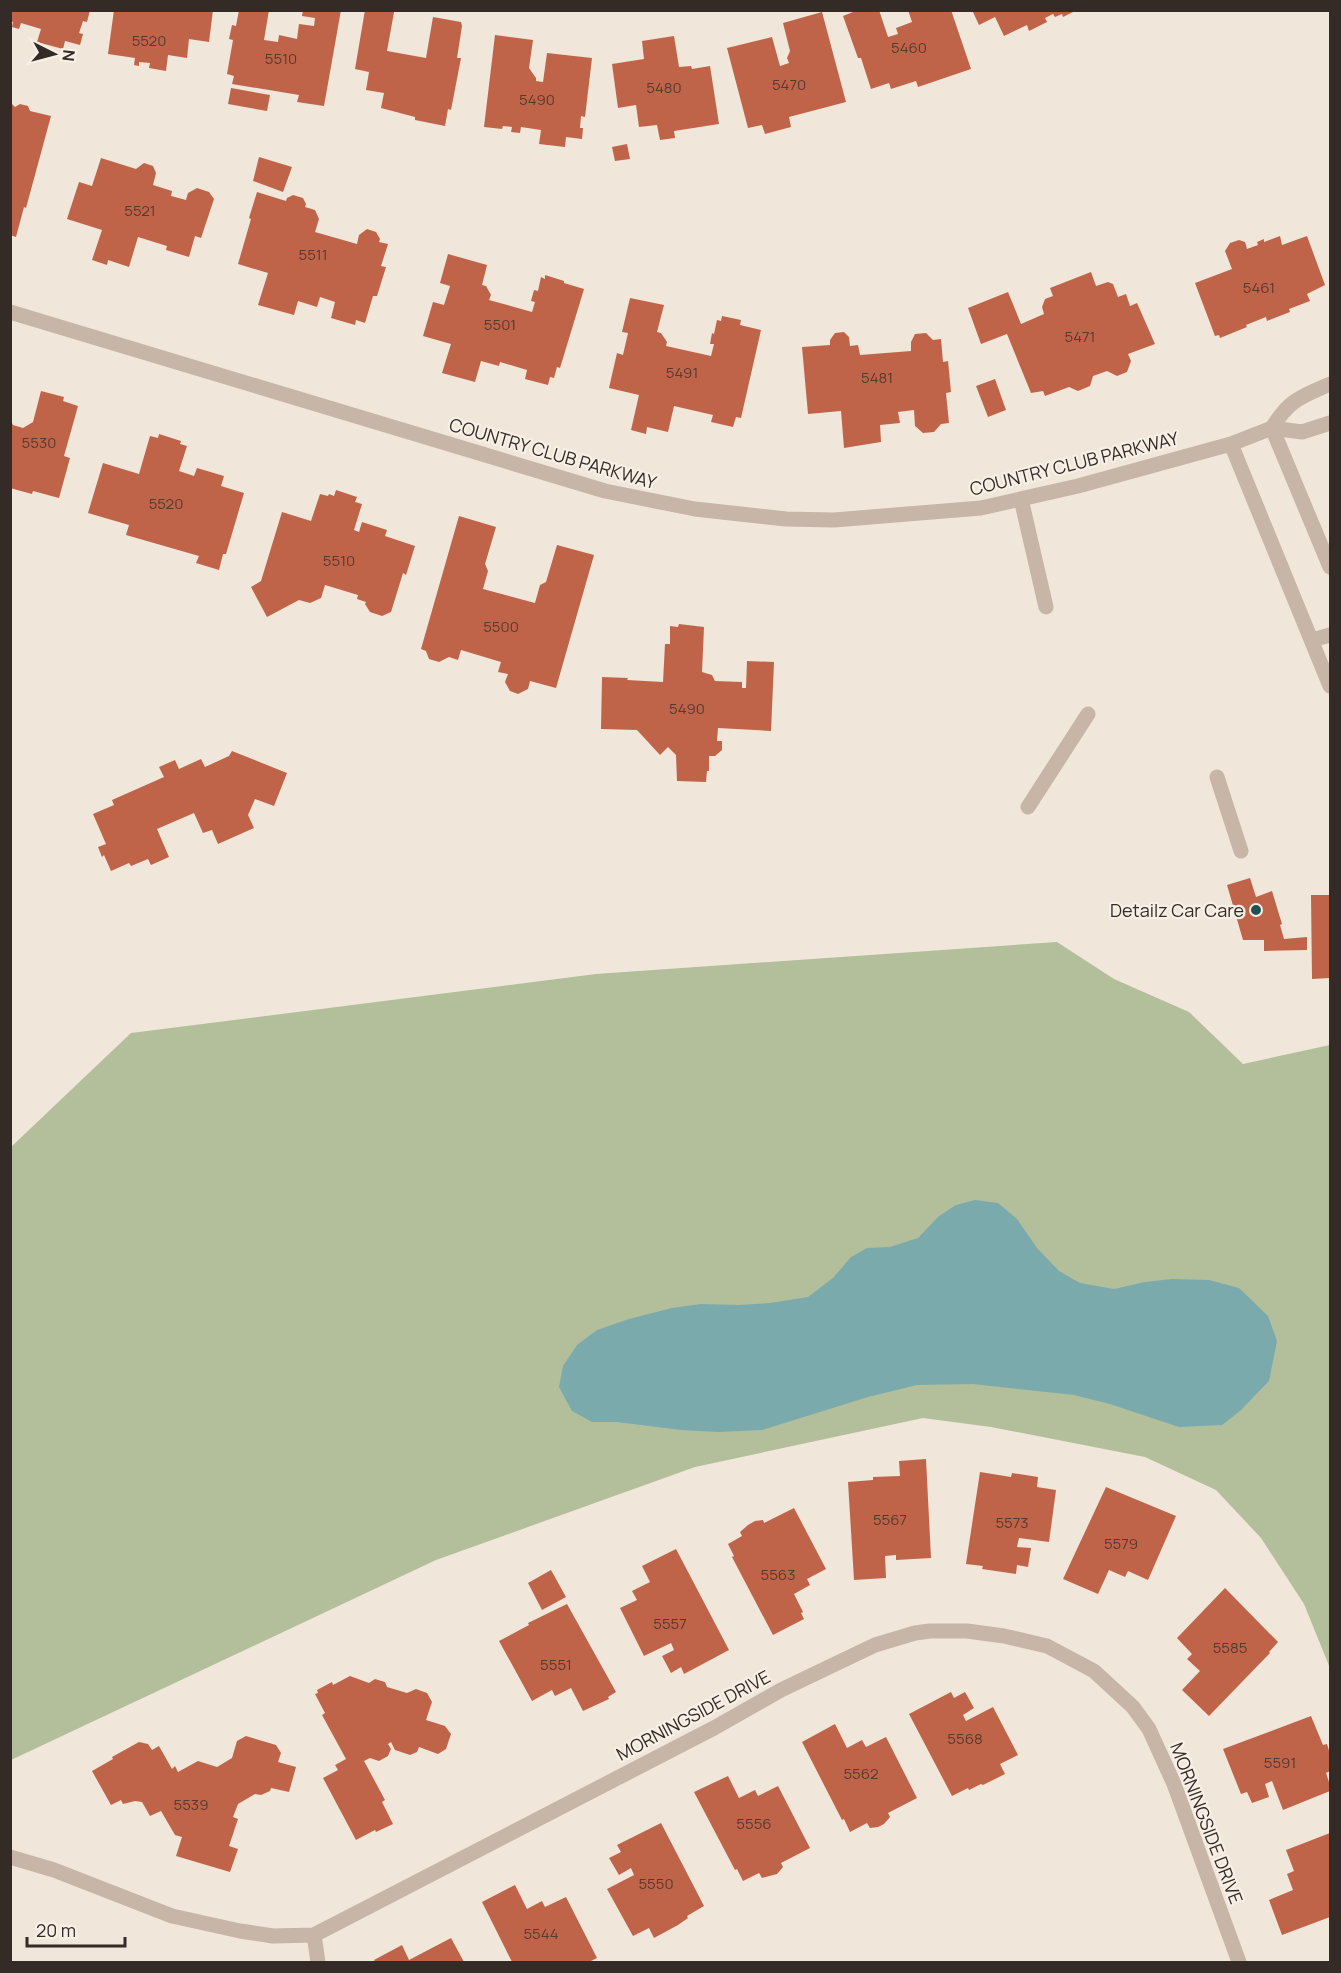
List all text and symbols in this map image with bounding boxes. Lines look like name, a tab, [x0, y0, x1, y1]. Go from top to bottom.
north arrow	[24, 24, 84, 84]
house number: 5520	[132, 30, 166, 51]
house number: 5460	[891, 37, 927, 58]
house number: 5510	[265, 48, 297, 69]
text: N	[57, 49, 80, 62]
house number: 5470	[772, 74, 806, 95]
house number: 5480	[646, 77, 682, 98]
house number: 5490	[519, 89, 555, 110]
house number: 5521	[124, 200, 156, 221]
house number: 5511	[298, 244, 328, 265]
house number: 5461	[1243, 277, 1275, 298]
house number: 5501	[484, 314, 516, 335]
house number: 5471	[1065, 326, 1095, 347]
house number: 5491	[666, 362, 698, 383]
house number: 5481	[861, 367, 893, 388]
street label: COUNTRY CLUB PARKWAY	[447, 412, 660, 494]
street label: COUNTRY CLUB PARKWAY	[967, 425, 1182, 501]
house number: 5530	[22, 432, 56, 453]
house number: 5520	[149, 493, 183, 514]
house number: 5510	[323, 550, 355, 571]
house number: 5500	[483, 616, 519, 637]
house number: 5490	[669, 698, 705, 719]
place label: Detailz Car Care	[1110, 898, 1244, 922]
marker: Detailz Car Care	[1249, 903, 1263, 917]
house number: 5567	[873, 1509, 907, 1530]
house number: 5573	[995, 1512, 1029, 1533]
house number: 5579	[1104, 1533, 1138, 1554]
house number: 5563	[761, 1564, 795, 1585]
house number: 5557	[653, 1613, 687, 1634]
house number: 5585	[1213, 1637, 1247, 1658]
house number: 5551	[540, 1654, 572, 1675]
street label: MORNINGSIDE DRIVE	[612, 1664, 774, 1766]
house number: 5568	[947, 1728, 983, 1749]
street label: MORNINGSIDE DRIVE	[1165, 1739, 1249, 1907]
house number: 5591	[1264, 1752, 1296, 1773]
house number: 5562	[843, 1763, 879, 1784]
house number: 5539	[174, 1794, 208, 1815]
house number: 5556	[736, 1813, 772, 1834]
house number: 5550	[638, 1873, 674, 1894]
scale bar	[27, 1910, 124, 1948]
text: 20 m	[36, 1918, 76, 1942]
house number: 5544	[523, 1923, 559, 1944]

